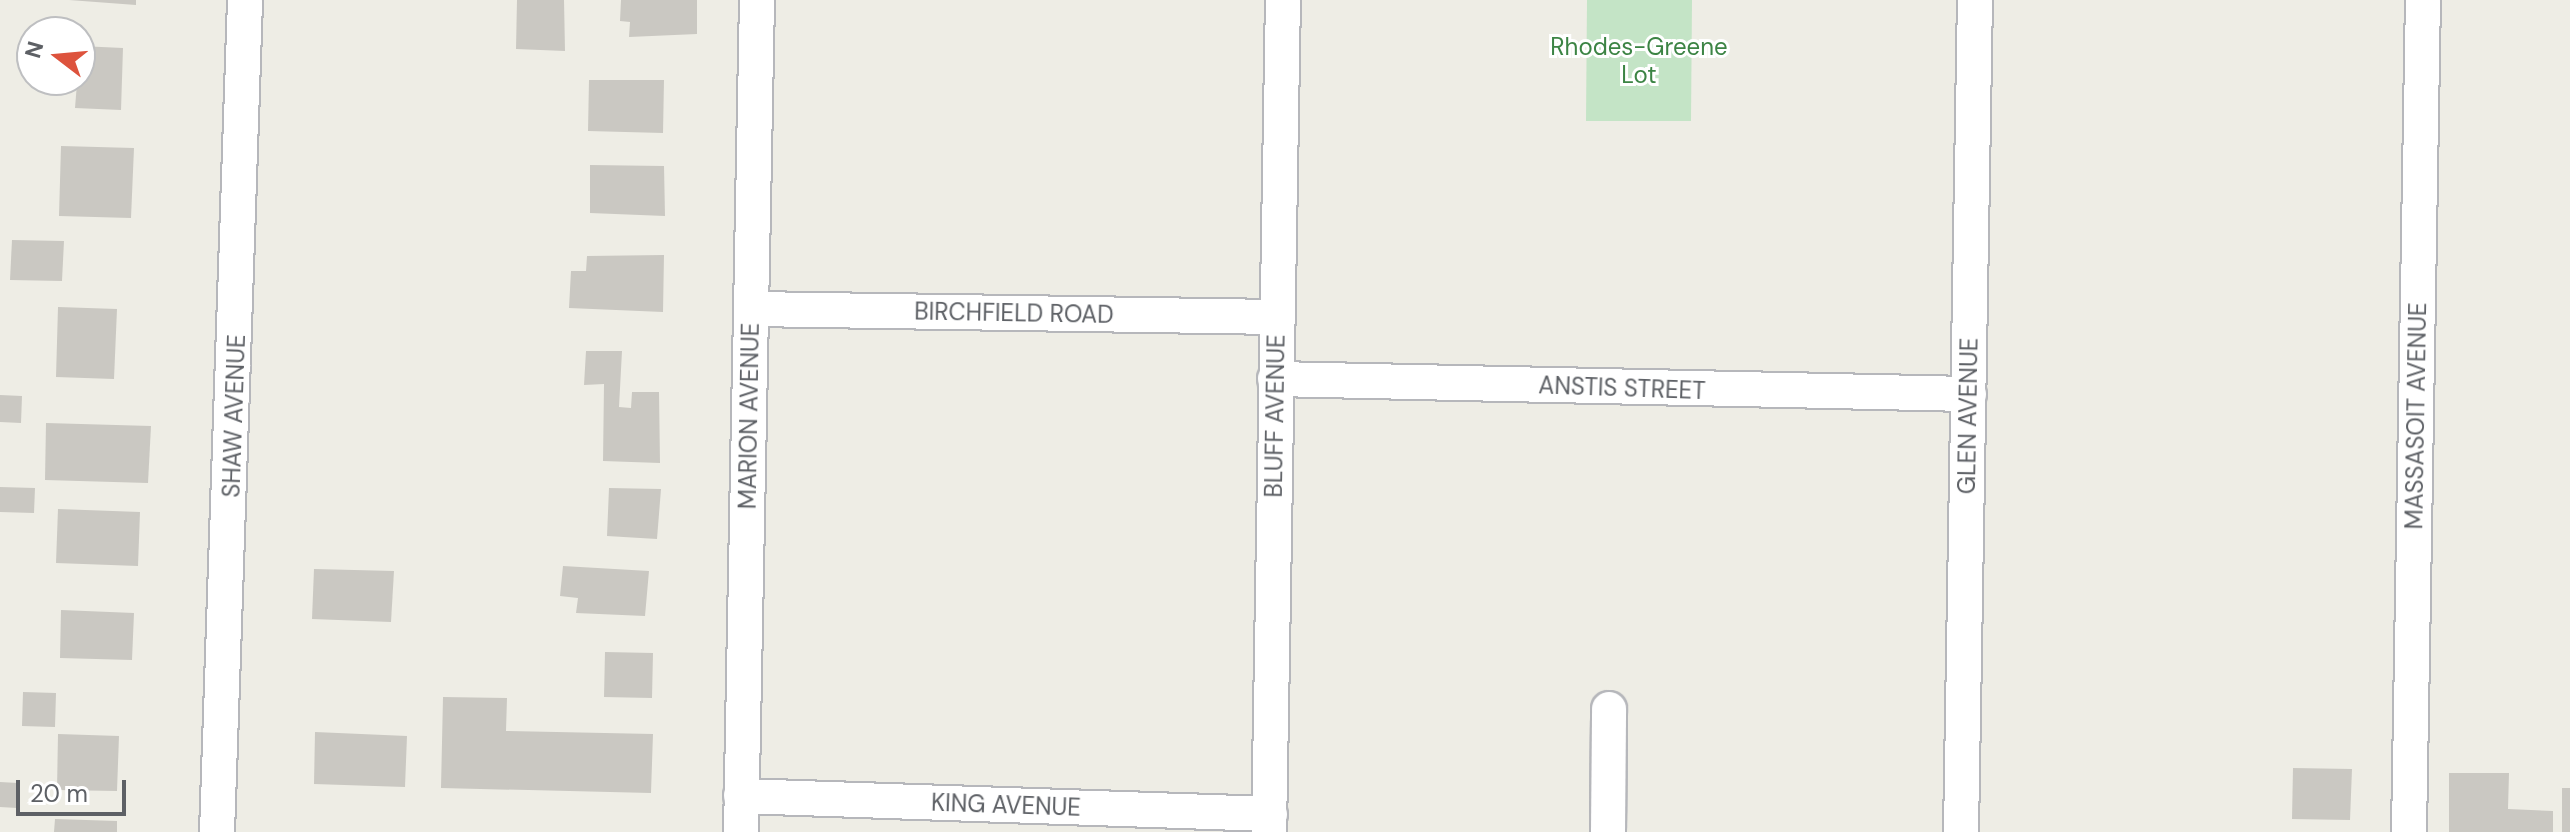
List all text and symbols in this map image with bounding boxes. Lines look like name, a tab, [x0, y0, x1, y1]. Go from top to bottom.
north arrow	[16, 16, 96, 96]
park label: Rhodes-Greene Lot	[1550, 33, 1728, 89]
text: N	[18, 38, 51, 62]
street label: BIRCHFIELD ROAD	[914, 297, 1114, 329]
street label: MASSASOIT AVENUE	[2400, 302, 2432, 530]
street label: MARION AVENUE	[733, 322, 765, 510]
street label: SHAW AVENUE	[217, 334, 251, 498]
street label: BLUFF AVENUE	[1259, 334, 1291, 498]
street label: GLEN AVENUE	[1952, 338, 1984, 494]
street label: ANSTIS STREET	[1538, 371, 1706, 405]
scale bar	[20, 764, 130, 814]
text: 20 m	[30, 778, 88, 809]
street label: KING AVENUE	[931, 788, 1081, 822]

